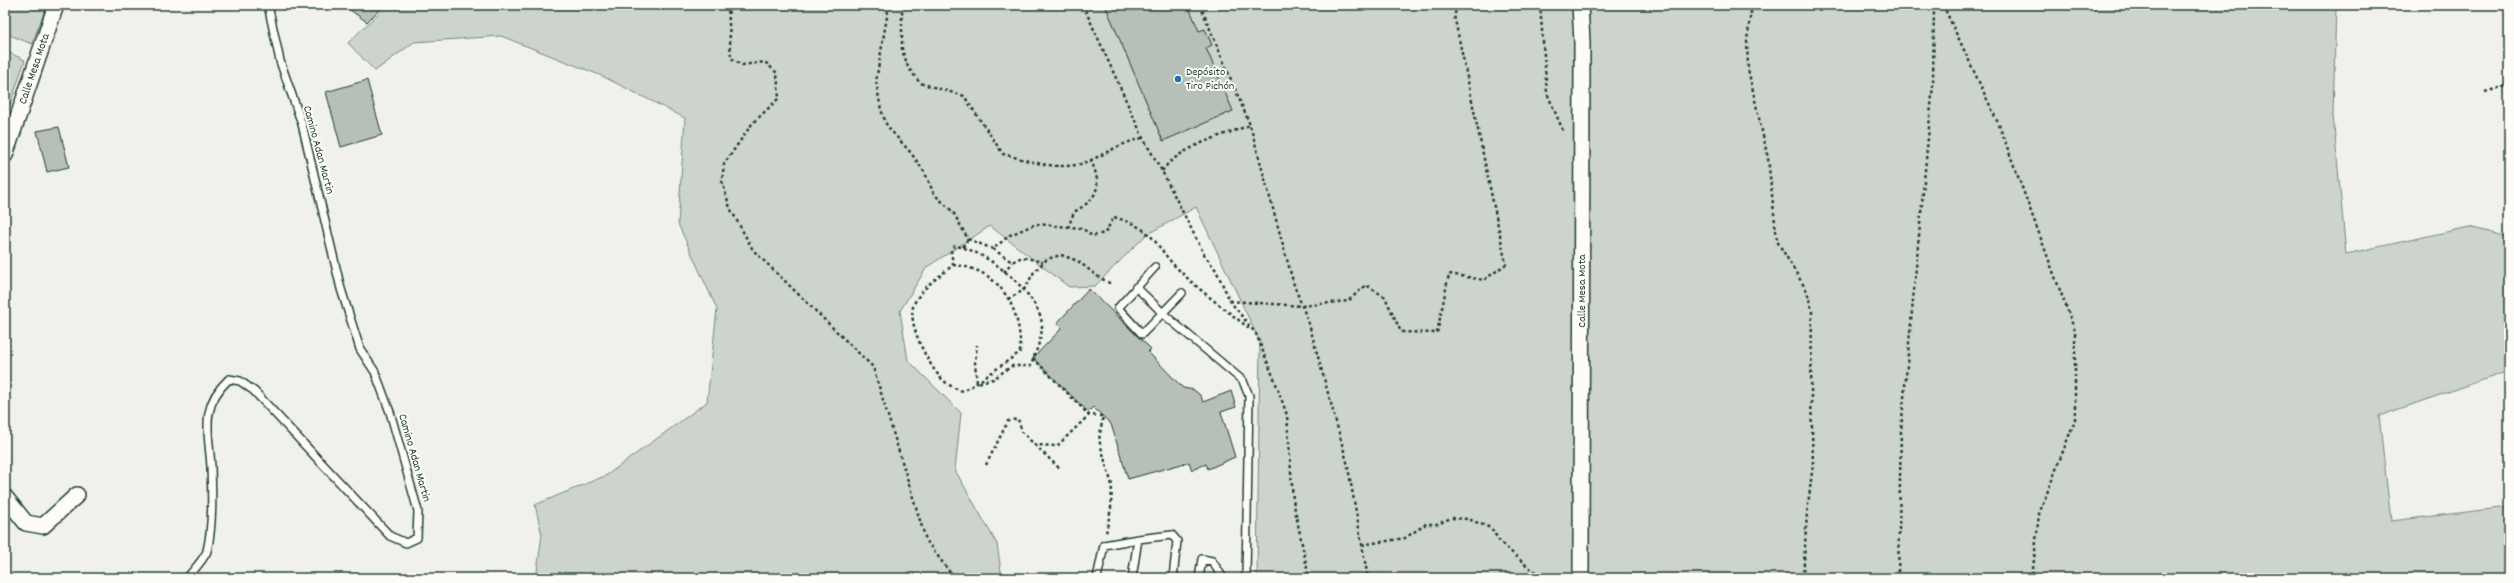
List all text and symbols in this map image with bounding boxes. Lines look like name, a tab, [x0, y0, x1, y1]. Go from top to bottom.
street label: Calle Mesa Mota	[14, 31, 54, 106]
place label: Depósito Tiro Pichón	[1186, 64, 1235, 95]
marker: Depósito Tiro Pichón	[1173, 74, 1183, 84]
street label: Camino Adan Martin	[298, 104, 338, 197]
street label: Calle Mesa Mota	[1574, 254, 1591, 328]
street label: Camino Adan Martin	[393, 412, 435, 505]

